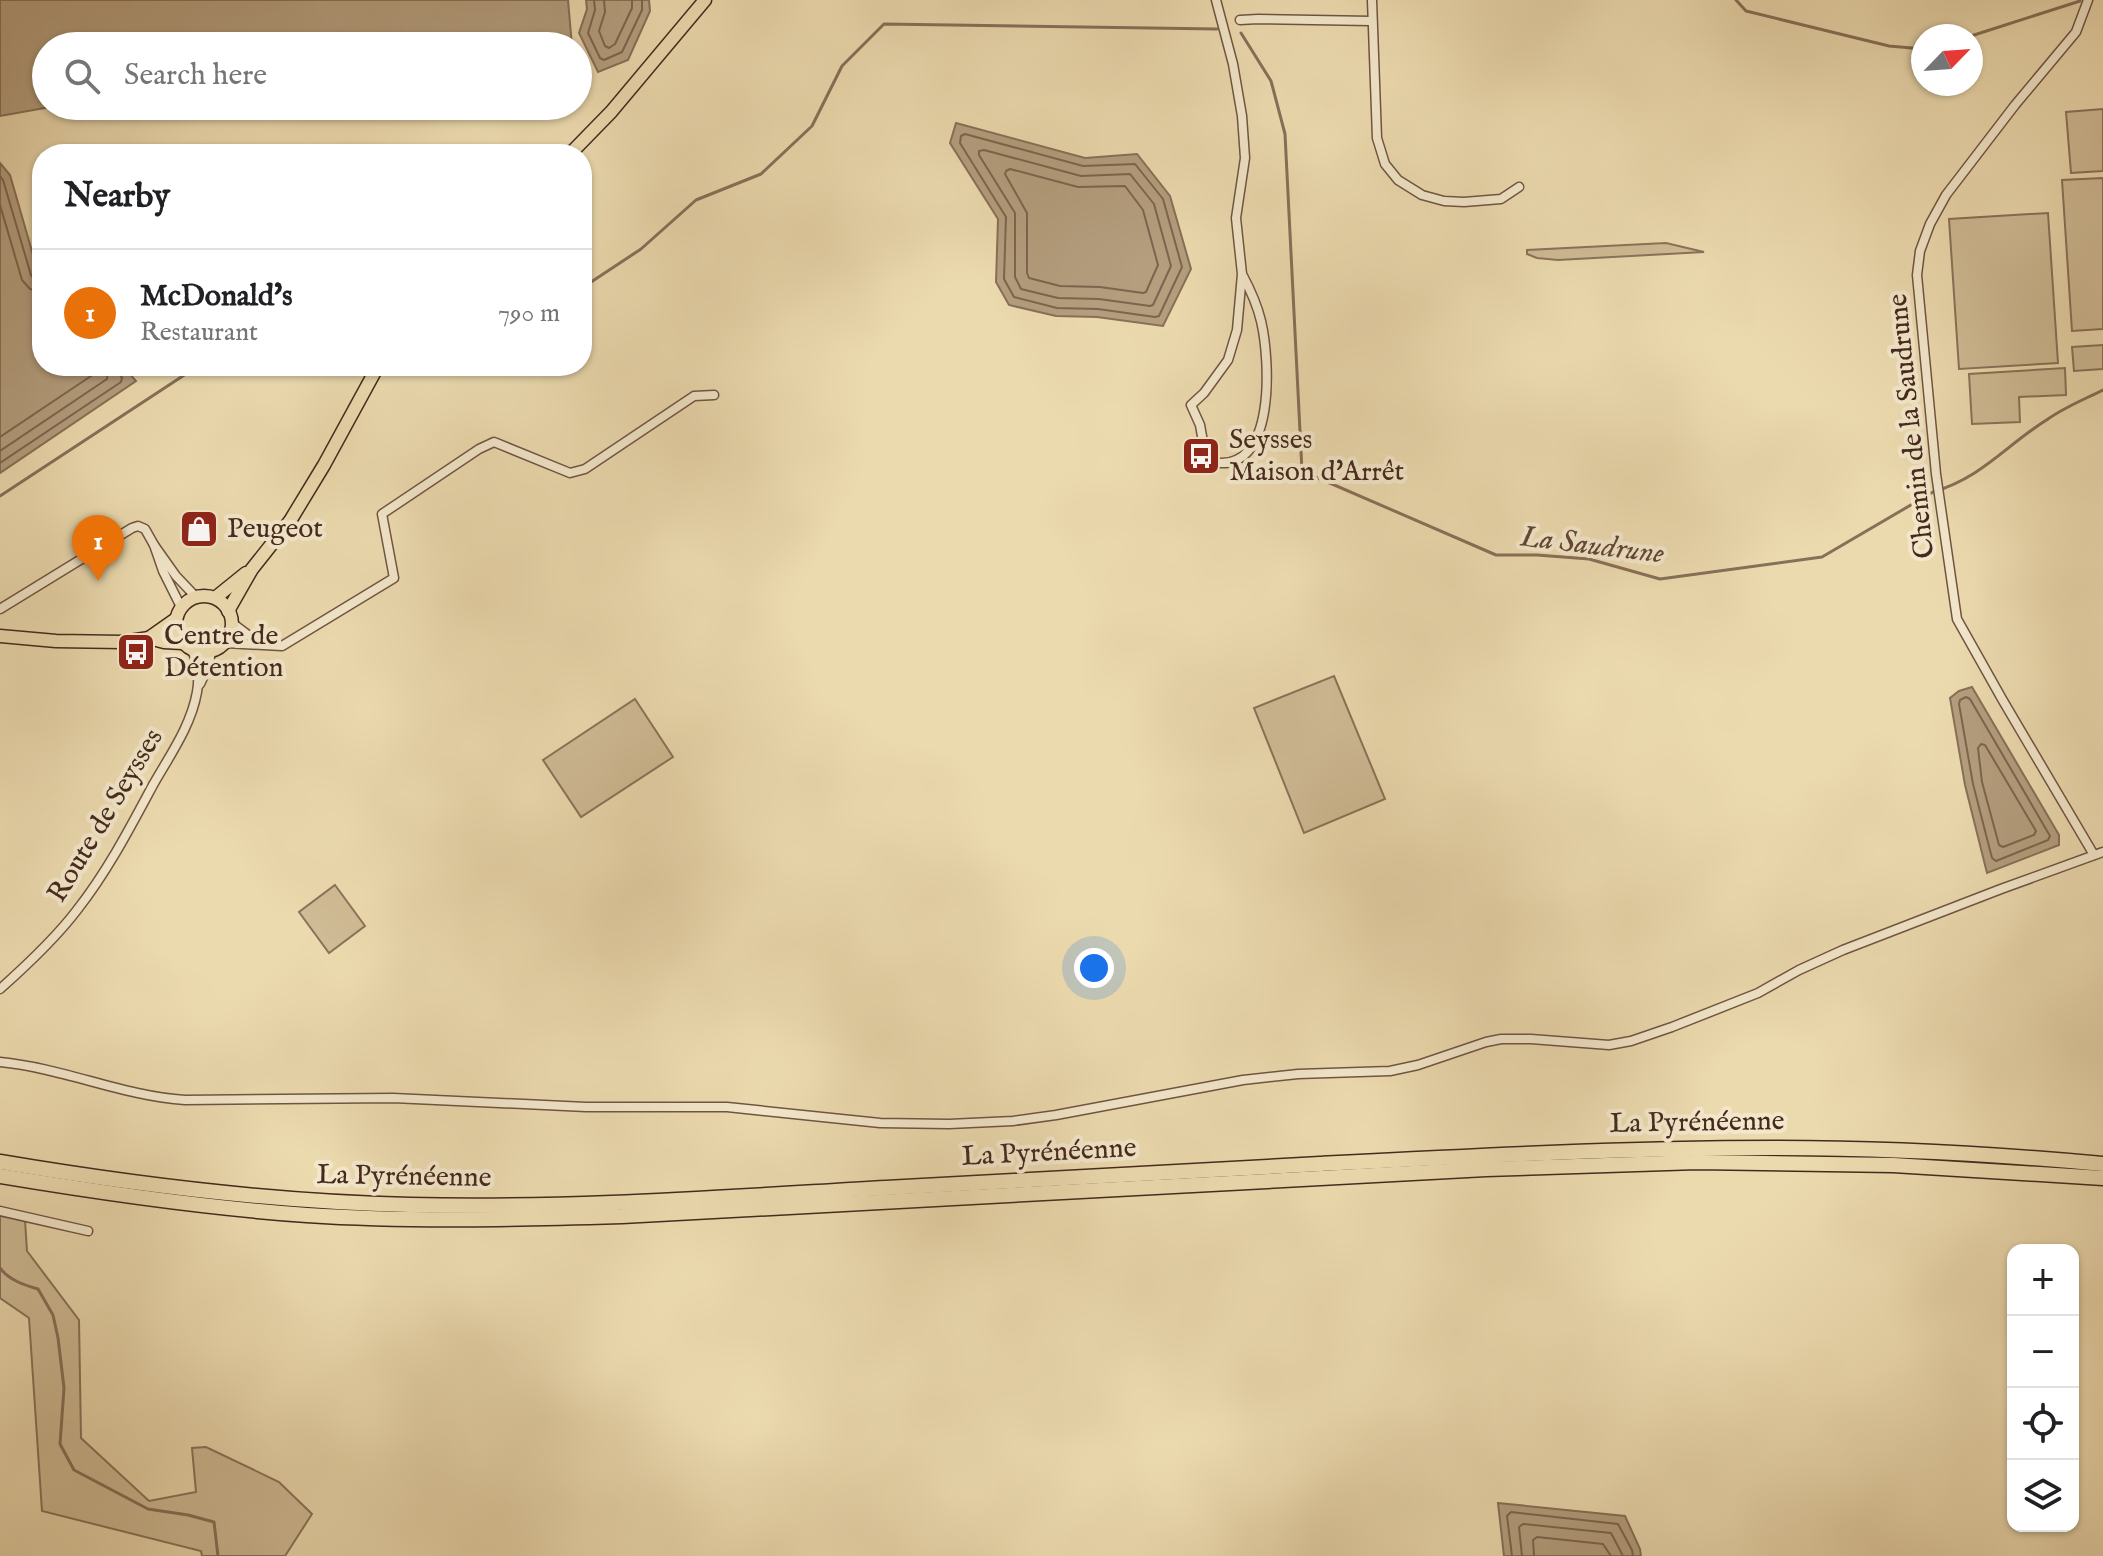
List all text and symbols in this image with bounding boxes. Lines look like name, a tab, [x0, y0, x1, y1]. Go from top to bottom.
north arrow	[1911, 24, 1983, 96]
search box	[32, 32, 592, 120]
icon: search	[60, 54, 104, 98]
text: Search here	[124, 57, 267, 95]
text: Nearby	[64, 175, 170, 218]
text: McDonald's	[140, 278, 293, 316]
street label: Chemin de la Saudrune	[1881, 292, 1943, 560]
text: 1	[85, 297, 95, 330]
text: 790 m	[498, 297, 560, 330]
text: Restaurant	[140, 316, 258, 349]
place label: Seysses Maison d'Arrêt	[1229, 423, 1405, 490]
bus stop icon: Seysses Maison d'Arrêt	[1180, 435, 1222, 477]
shop icon: Peugeot	[178, 508, 220, 550]
place label: Peugeot	[227, 512, 323, 547]
pin: 1	[72, 515, 124, 581]
water label: La Saudrune	[1517, 518, 1666, 574]
place label: Centre de Détention	[164, 619, 284, 686]
bus stop icon: Centre de Détention	[115, 631, 157, 673]
street label: Route de Seysses	[40, 723, 172, 909]
your location	[1074, 948, 1114, 988]
street label: La Pyrénéenne	[1609, 1104, 1785, 1142]
street label: La Pyrénéenne	[961, 1131, 1137, 1175]
street label: La Pyrénéenne	[316, 1158, 492, 1196]
map controls	[2007, 1244, 2079, 1532]
button: +	[2007, 1244, 2079, 1316]
button: −	[2007, 1316, 2079, 1388]
button: locate	[2007, 1388, 2079, 1460]
button: layers	[2007, 1460, 2079, 1532]

